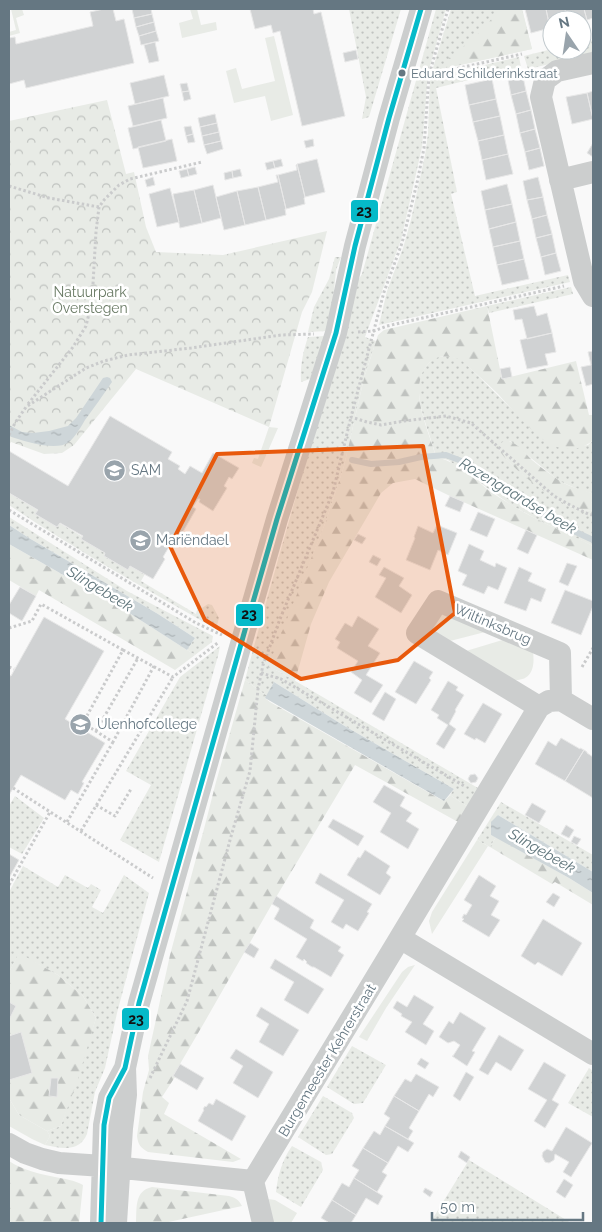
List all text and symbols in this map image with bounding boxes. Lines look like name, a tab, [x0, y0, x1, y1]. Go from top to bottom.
north arrow	[542, 10, 592, 60]
text: N	[557, 13, 571, 31]
place label: Eduard Schilderinkstraat	[411, 66, 558, 81]
marker: Eduard Schilderinkstraat	[397, 68, 407, 78]
line badge: 23	[350, 199, 379, 223]
text: 23	[356, 203, 372, 219]
park label: Natuurpark Overstegen	[52, 284, 128, 316]
water label: Rozengaardse beek	[456, 454, 580, 538]
school or university icon: SAM	[103, 458, 127, 482]
place label: SAM	[131, 462, 161, 478]
school or university icon: Mariëndael	[128, 528, 152, 552]
place label: Mariëndael	[156, 532, 229, 548]
water label: Slingebeek	[63, 562, 136, 616]
street label: Wiltinksbrug	[452, 601, 534, 647]
line badge: 23	[235, 603, 264, 627]
text: 23	[241, 606, 257, 622]
school or university icon: Ulenhofcollege	[69, 712, 93, 736]
place label: Ulenhofcollege	[97, 716, 197, 732]
water label: Slingebeek	[505, 824, 579, 877]
street label: Burgemeester Kehrerstraat	[275, 981, 379, 1139]
line badge: 23	[121, 1007, 150, 1031]
text: 23	[128, 1011, 144, 1027]
scale bar	[432, 1190, 583, 1222]
text: 50 m	[440, 1198, 475, 1216]

